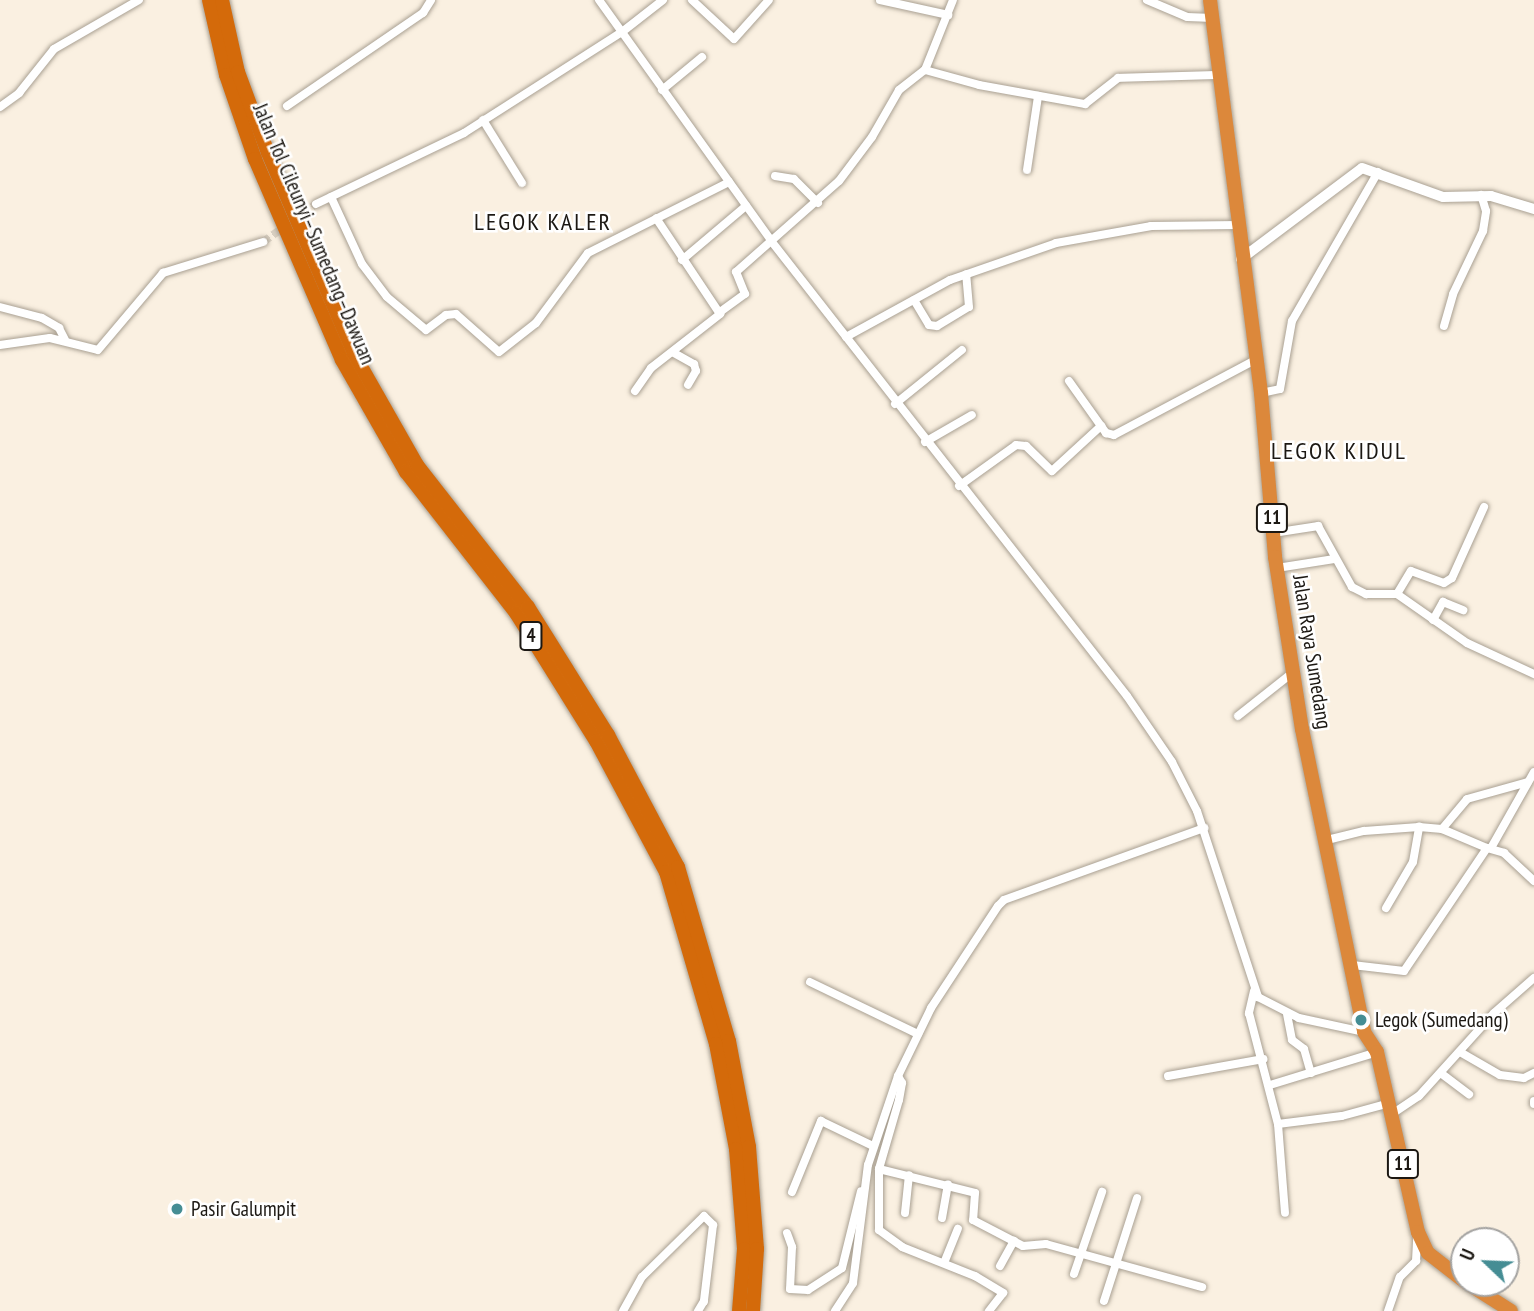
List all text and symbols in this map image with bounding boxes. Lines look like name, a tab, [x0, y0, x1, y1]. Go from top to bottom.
street label: Jalan Tol Cileunyi–Sumedang–Dawuan	[247, 99, 381, 369]
district label: LEGOK KALER	[475, 208, 611, 236]
district label: LEGOK KIDUL	[1272, 437, 1406, 465]
road number: 11	[1254, 503, 1290, 534]
street label: Jalan Raya Sumedang	[1287, 573, 1337, 731]
road number: 4	[519, 621, 543, 652]
place label: Legok (Sumedang)	[1375, 1007, 1508, 1033]
marker: Legok (Sumedang)	[1353, 1012, 1369, 1028]
road number: 11	[1386, 1148, 1420, 1180]
place label: Pasir Galumpit	[191, 1196, 296, 1222]
marker: Pasir Galumpit	[169, 1201, 185, 1217]
north arrow	[1450, 1227, 1520, 1297]
text: U	[1455, 1245, 1480, 1264]

